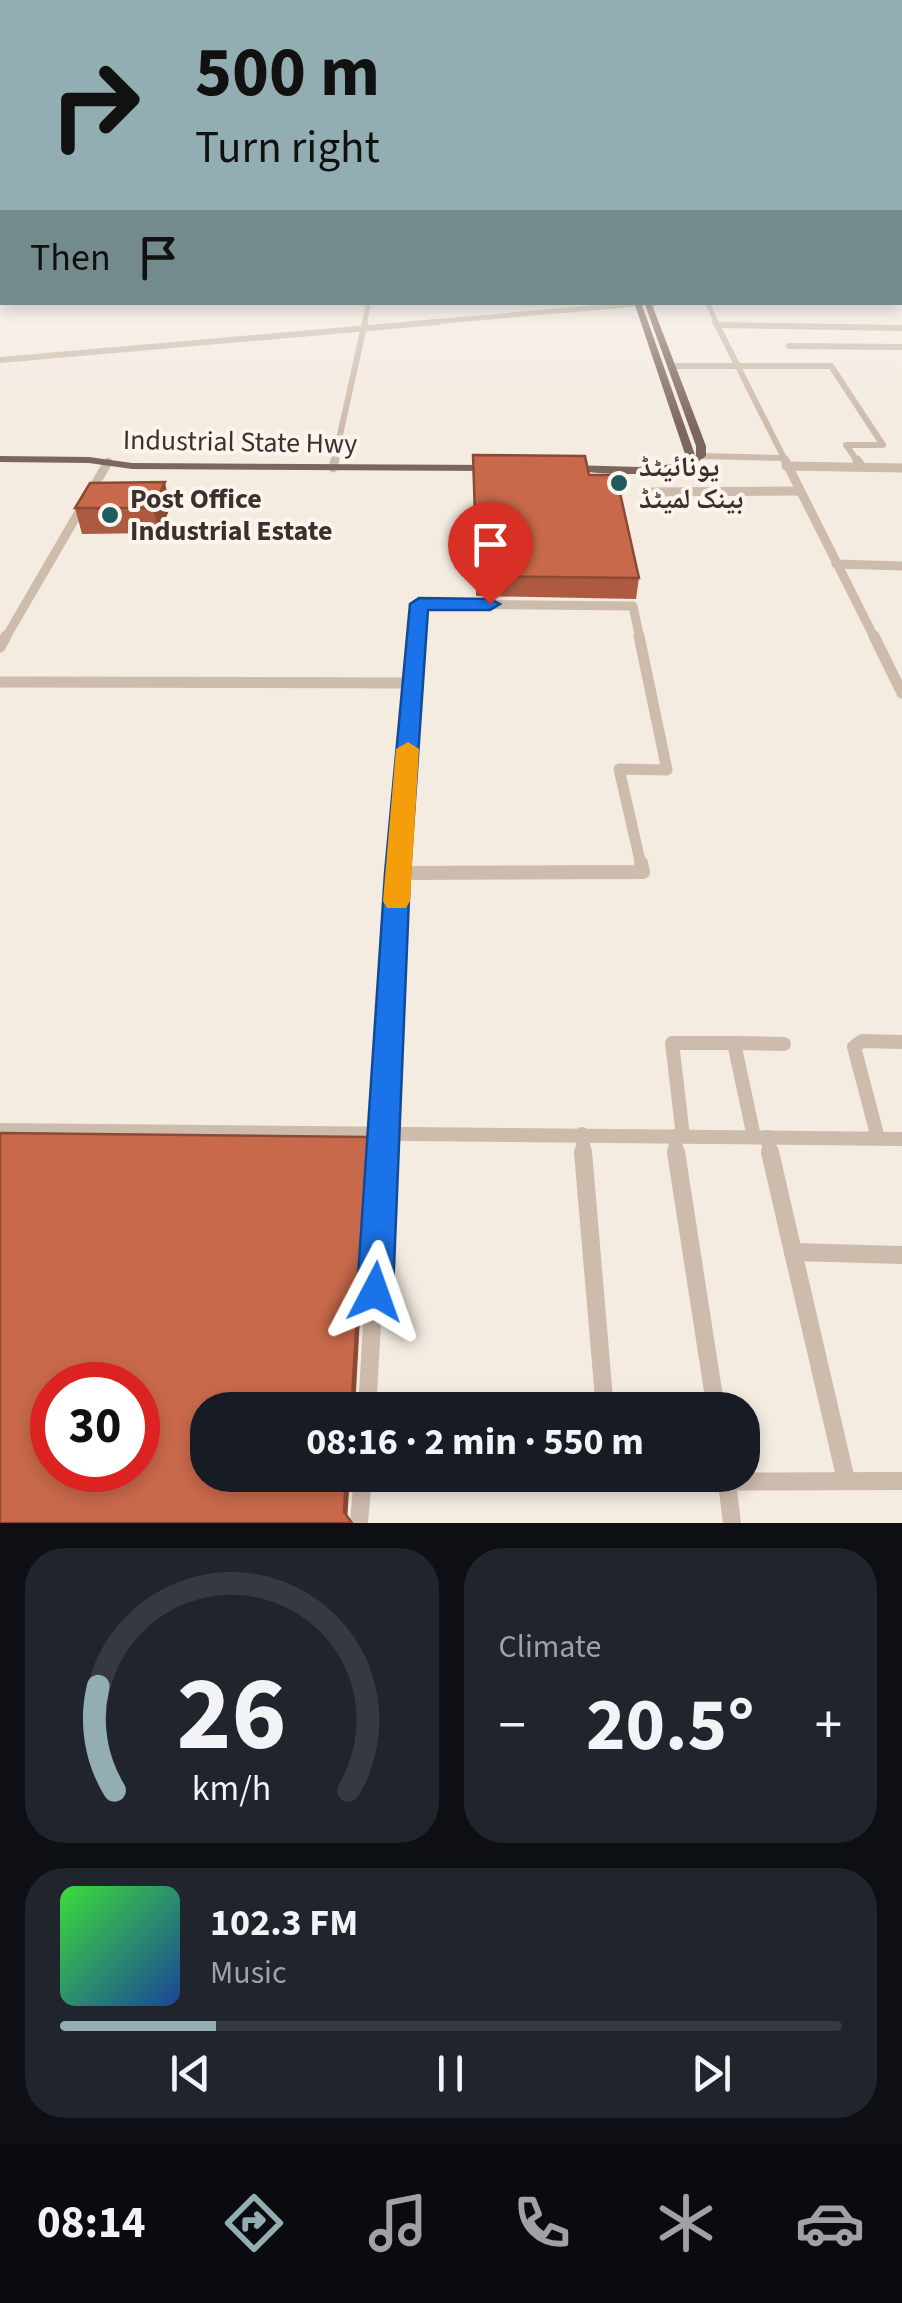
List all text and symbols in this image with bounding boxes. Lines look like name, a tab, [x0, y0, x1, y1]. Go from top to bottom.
text: 500 m	[195, 23, 380, 123]
icon: right	[30, 40, 160, 170]
text: Turn right	[195, 116, 380, 180]
icon: arrive	[131, 230, 186, 285]
text: Then	[30, 231, 111, 285]
street label: Industrial State Hwy	[122, 420, 358, 464]
place label: یونائیٹڈ بینک لمیٹڈ	[639, 447, 743, 519]
marker: یونائیٹڈ بینک لمیٹڈ	[608, 472, 630, 494]
place label: Post Office Industrial Estate	[130, 479, 333, 551]
pin	[448, 502, 533, 605]
marker: Post Office Industrial Estate	[99, 504, 121, 526]
icon: arrive	[463, 517, 518, 572]
position arrow	[323, 1240, 427, 1344]
speed limit sign: 30	[30, 1362, 160, 1492]
text: 08:16 · 2 min · 550 m	[306, 1415, 644, 1469]
text: Climate	[499, 1624, 601, 1670]
text: 26	[177, 1642, 287, 1790]
text: 20.5°	[586, 1672, 755, 1779]
text: −	[499, 1687, 526, 1765]
text: +	[815, 1687, 842, 1765]
text: km/h	[192, 1763, 271, 1814]
text: 102.3 FM	[210, 1896, 358, 1950]
text: Music	[210, 1950, 287, 1996]
icon: previous	[163, 2046, 218, 2101]
icon: pause	[423, 2046, 478, 2101]
icon: next	[684, 2046, 739, 2101]
icon: directions	[219, 2188, 289, 2258]
icon: music	[363, 2188, 433, 2258]
icon: phone	[507, 2188, 577, 2258]
icon: climate	[651, 2188, 721, 2258]
icon: car	[795, 2188, 865, 2258]
text: 08:14	[37, 2191, 146, 2255]

